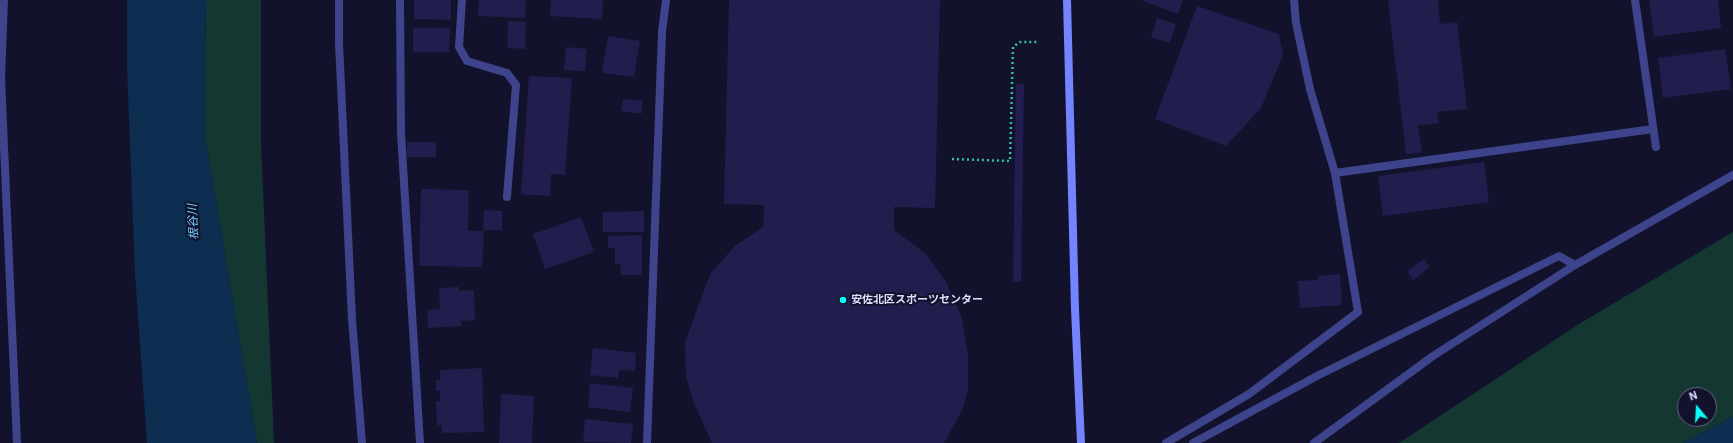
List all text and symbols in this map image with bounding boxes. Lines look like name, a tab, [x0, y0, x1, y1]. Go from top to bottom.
water label: 根谷川	[186, 204, 202, 240]
place label: 安佐北区スポーツセンター	[851, 293, 983, 307]
marker: 安佐北区スポーツセンター	[838, 295, 848, 305]
north arrow	[1677, 387, 1717, 427]
text: N	[1688, 389, 1699, 403]

